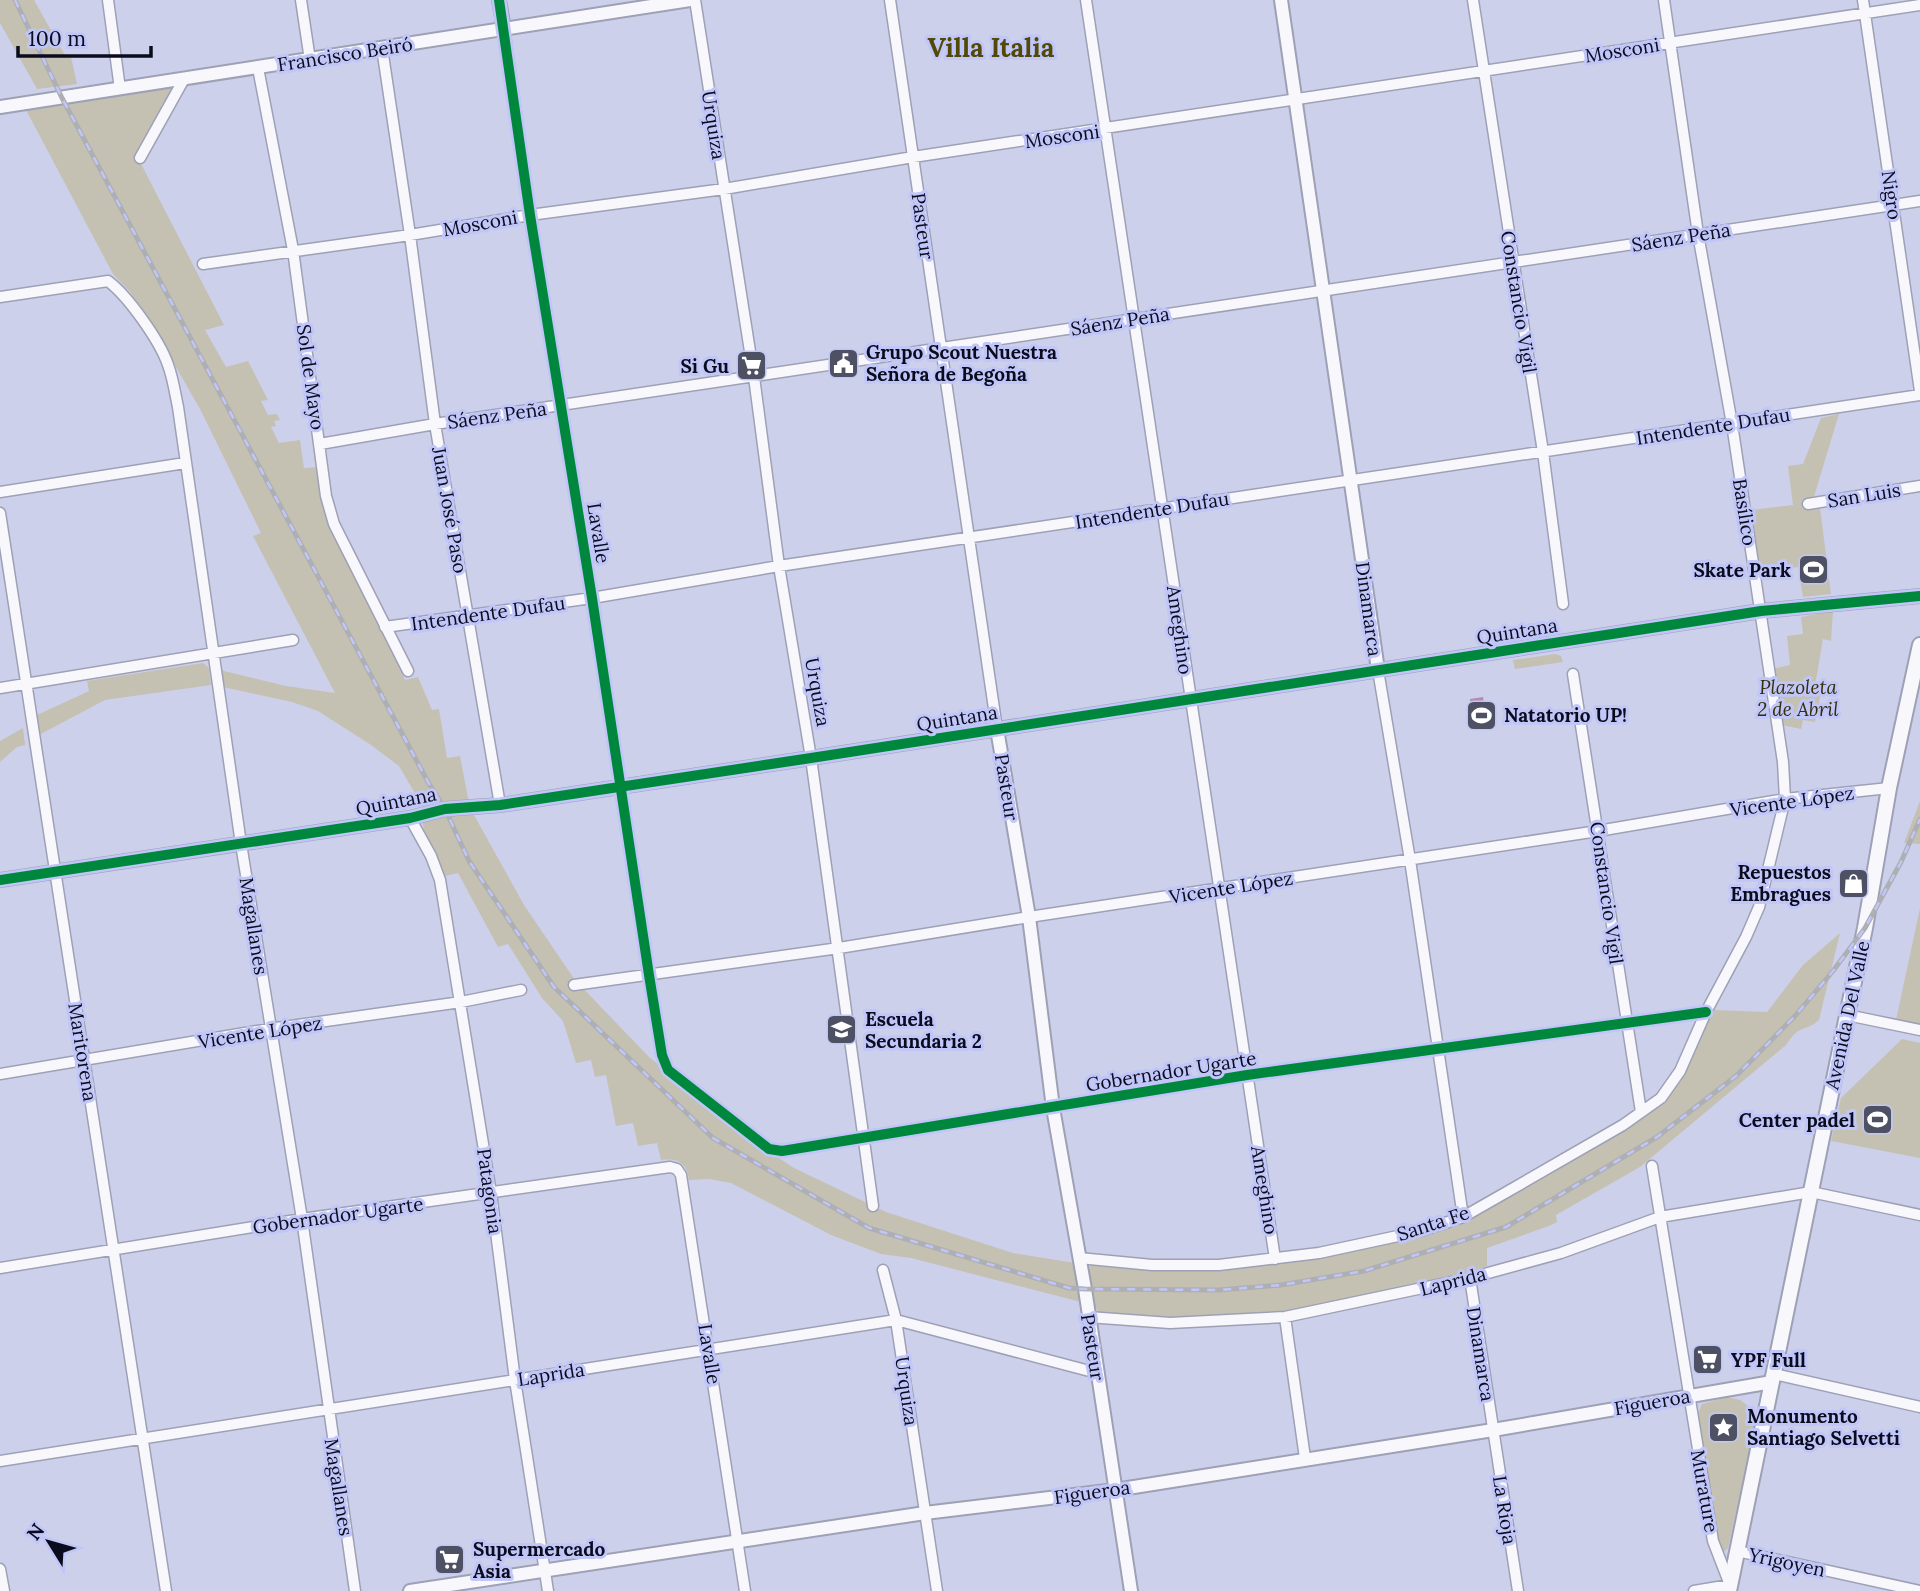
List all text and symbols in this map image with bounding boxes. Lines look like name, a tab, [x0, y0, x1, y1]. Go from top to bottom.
scale bar	[18, 14, 150, 58]
text: 100 m	[28, 25, 86, 52]
street label: Francisco Beiró	[276, 31, 414, 77]
district label: Villa Italia	[928, 31, 1055, 64]
street label: Mosconi	[1583, 32, 1661, 68]
street label: Urquiza	[697, 89, 731, 161]
street label: Mosconi	[1023, 119, 1101, 153]
street label: Nigro	[1877, 169, 1907, 221]
street label: Pasteur	[906, 191, 940, 262]
street label: Mosconi	[441, 205, 519, 241]
street label: Sáenz Peña	[1630, 217, 1732, 257]
street label: Constancio Vigil	[1496, 229, 1542, 375]
street label: Sáenz Peña	[1069, 301, 1171, 341]
street label: Sol de Mayo	[292, 322, 330, 432]
place label: Grupo Scout Nuestra Señora de Begoña	[866, 340, 1057, 386]
public building icon: Grupo Scout Nuestra Señora de Begoña	[826, 346, 860, 380]
supermarket icon: Si Gu	[735, 349, 769, 383]
place label: Si Gu	[681, 354, 729, 378]
street label: Sáenz Peña	[446, 396, 548, 434]
street label: Intendente Dufau	[1634, 402, 1792, 450]
street label: Juan José Paso	[427, 444, 473, 575]
street label: Basílico	[1728, 477, 1762, 547]
street label: San Luis	[1826, 477, 1902, 513]
street label: Intendente Dufau	[1073, 486, 1231, 534]
street label: Lavalle	[582, 501, 616, 565]
sports icon: Skate Park	[1797, 553, 1831, 587]
place label: Skate Park	[1693, 558, 1791, 582]
street label: Dinamarca	[1350, 560, 1388, 658]
street label: Ameghino	[1162, 583, 1198, 676]
street label: Intendente Dufau	[409, 590, 567, 636]
street label: Quintana	[1475, 613, 1559, 649]
street label: Urquiza	[800, 656, 836, 729]
park label: Plazoleta 2 de Abril	[1757, 675, 1839, 721]
sports icon: Natatorio UP!	[1464, 698, 1498, 732]
street label: Quintana	[915, 700, 999, 736]
place label: Natatorio UP!	[1504, 703, 1627, 727]
street label: Pasteur	[990, 752, 1024, 823]
street label: Vicente López	[1727, 780, 1856, 822]
street label: Quintana	[354, 781, 439, 821]
street label: Constancio Vigil	[1585, 820, 1629, 966]
place label: Repuestos Embragues	[1730, 860, 1831, 906]
street label: Vicente López	[1166, 865, 1295, 909]
shop icon: Repuestos Embragues	[1837, 866, 1871, 900]
street label: Magallanes	[234, 876, 274, 977]
street label: Avenida Del Valle	[1819, 938, 1874, 1092]
street label: Maritorena	[63, 1001, 103, 1103]
place label: Escuela Secundaria 2	[865, 1007, 982, 1053]
street label: Vicente López	[195, 1010, 324, 1054]
school or university icon: Escuela Secundaria 2	[825, 1013, 859, 1047]
street label: Gobernador Ugarte	[1084, 1046, 1258, 1096]
sports icon: Center padel	[1861, 1103, 1895, 1137]
place label: Center padel	[1739, 1108, 1855, 1132]
street label: Ameghino	[1246, 1143, 1284, 1236]
street label: Patagonia	[472, 1147, 508, 1236]
street label: Gobernador Ugarte	[251, 1191, 425, 1239]
street label: Santa Fe	[1394, 1200, 1472, 1246]
street label: Laprida	[1417, 1261, 1489, 1301]
street label: Dinamarca	[1462, 1305, 1500, 1403]
street label: Pasteur	[1076, 1312, 1110, 1383]
street label: Lavalle	[693, 1322, 727, 1386]
supermarket icon: YPF Full	[1691, 1343, 1725, 1377]
place label: YPF Full	[1731, 1348, 1806, 1372]
street label: Urquiza	[890, 1355, 924, 1427]
street label: Laprida	[516, 1357, 586, 1391]
street label: Figueroa	[1612, 1383, 1692, 1420]
place label: Monumento Santiago Selvetti	[1747, 1404, 1900, 1450]
place icon: Monumento Santiago Selvetti	[1707, 1410, 1741, 1444]
street label: Magallanes	[319, 1437, 359, 1538]
street label: Murature	[1686, 1448, 1724, 1534]
street label: La Rioja	[1488, 1474, 1522, 1546]
street label: Figueroa	[1052, 1475, 1132, 1509]
north arrow	[14, 1507, 84, 1577]
text: N	[21, 1518, 50, 1545]
place label: Supermercado Asia	[473, 1537, 606, 1583]
street label: Yrigoyen	[1746, 1542, 1828, 1582]
supermarket icon: Supermercado Asia	[433, 1543, 467, 1577]

